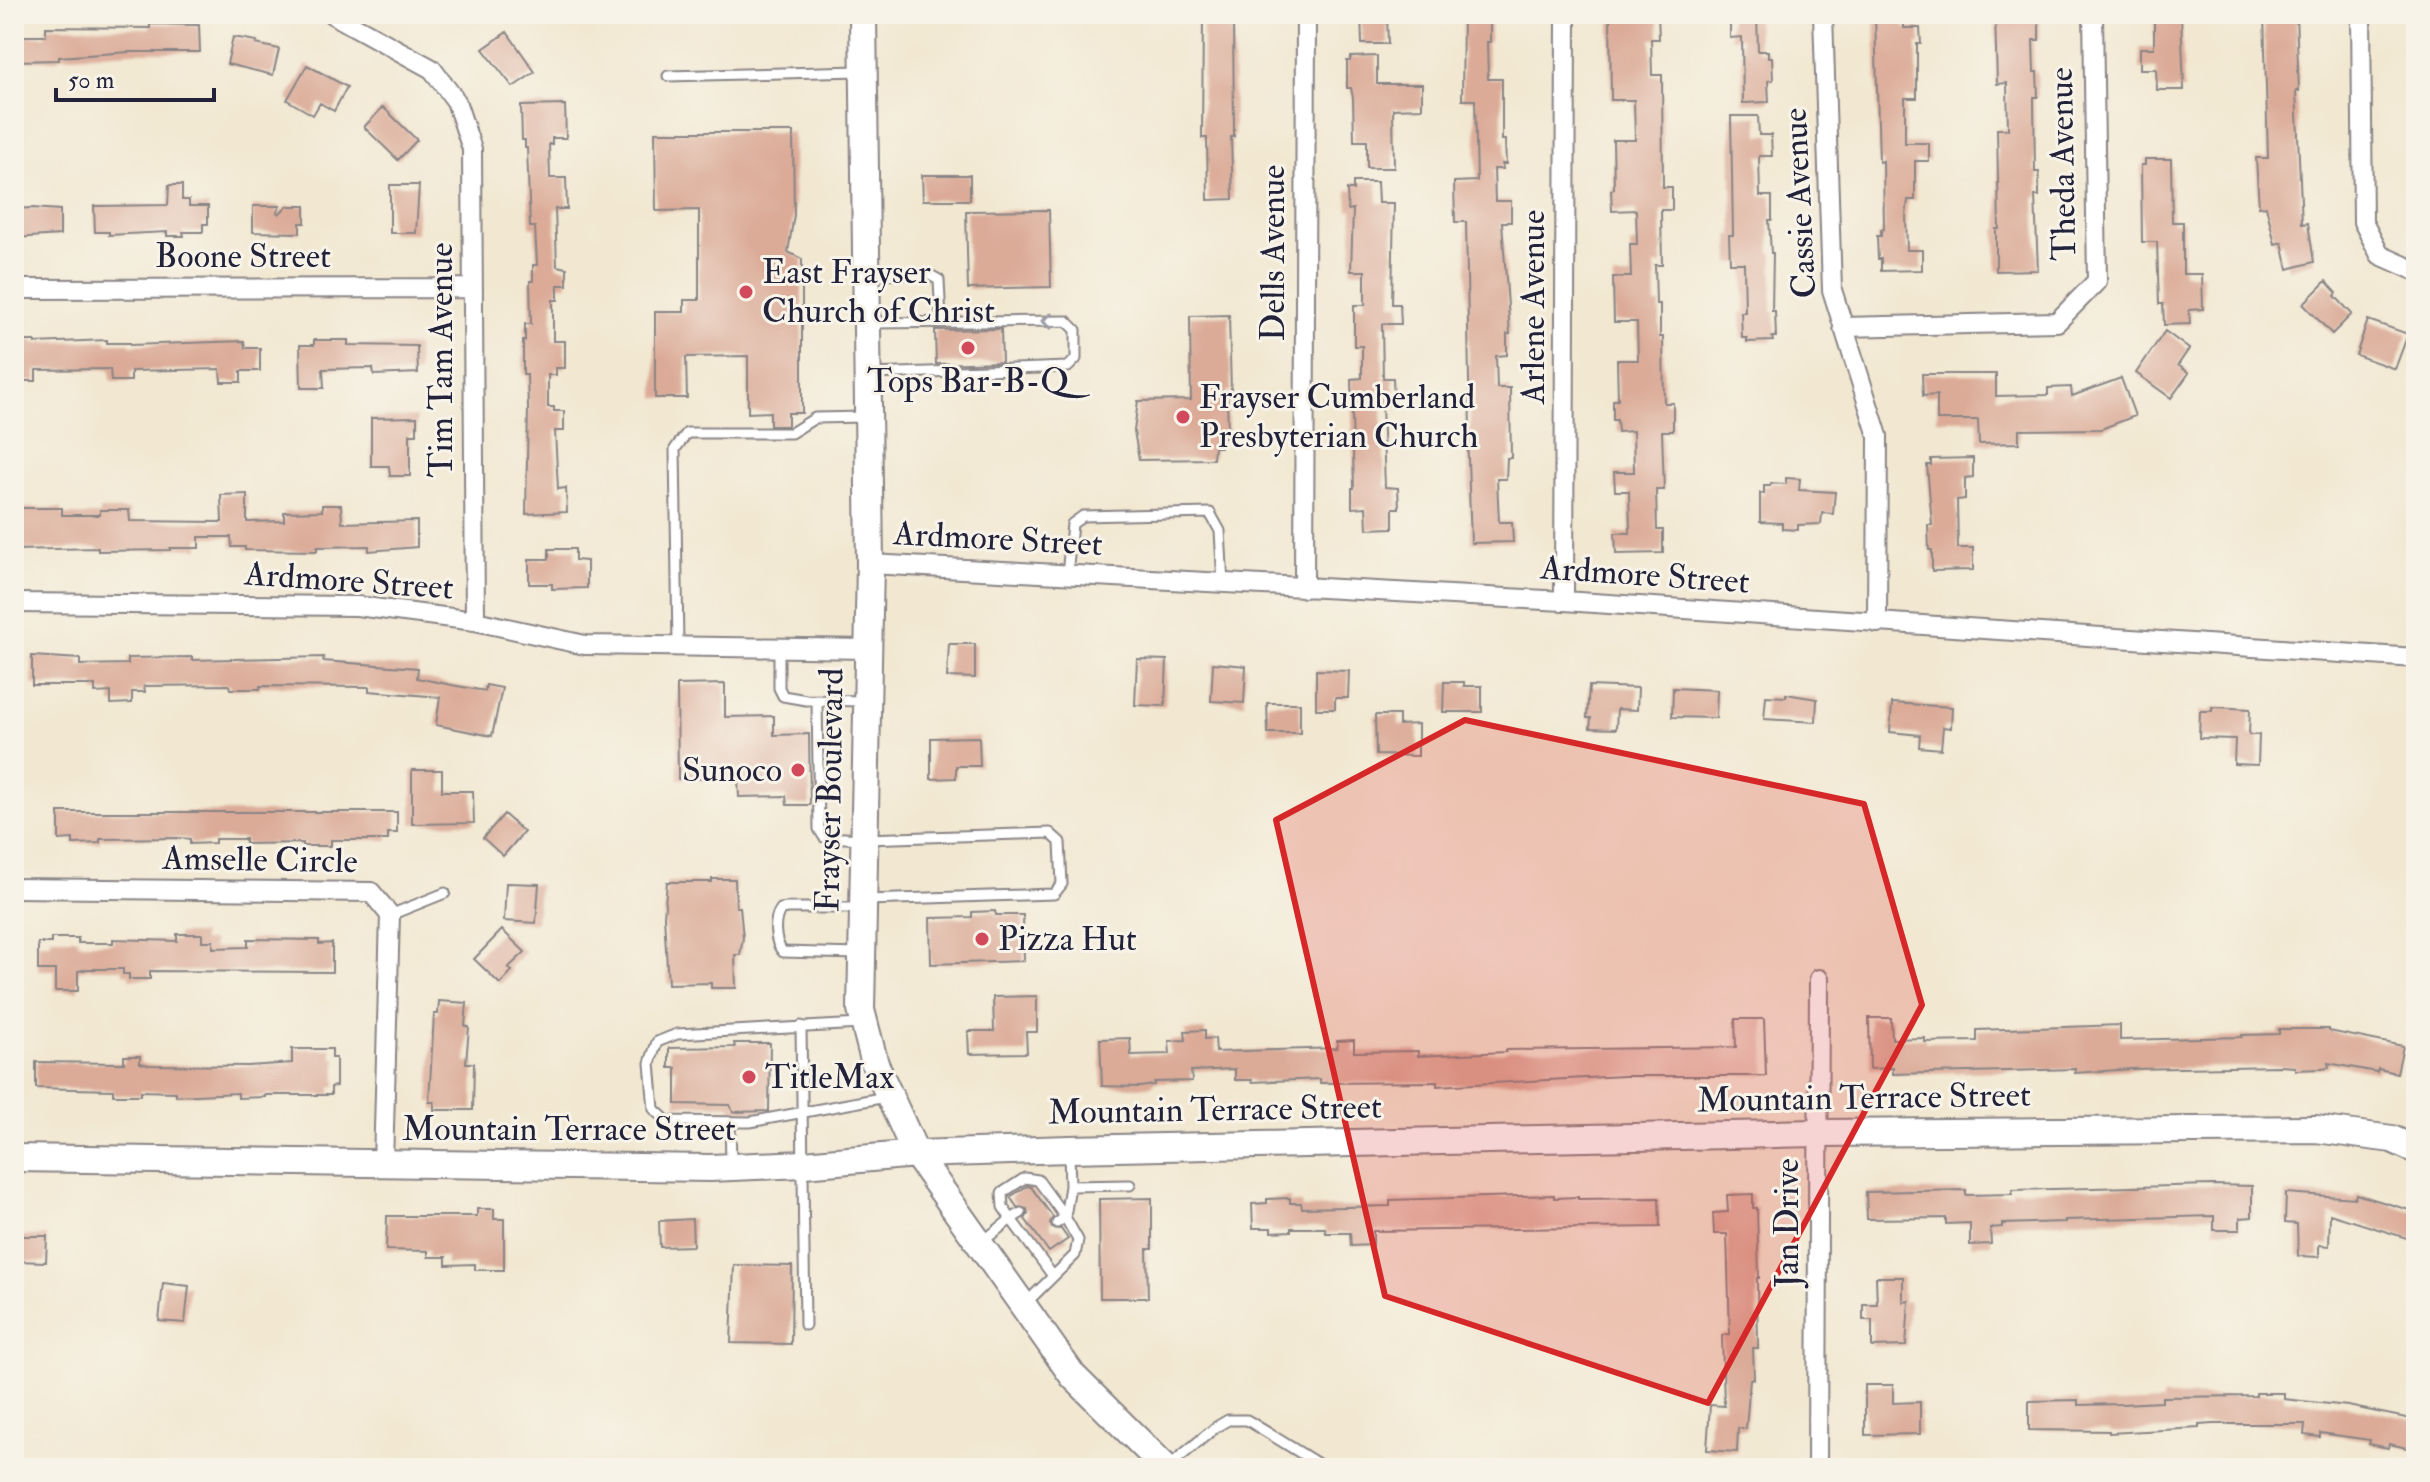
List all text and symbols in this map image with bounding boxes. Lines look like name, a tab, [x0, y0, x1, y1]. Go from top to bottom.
scale bar	[56, 52, 214, 102]
text: 50 m	[68, 65, 115, 96]
street label: Theda Avenue	[2040, 67, 2086, 261]
street label: Cassie Avenue	[1774, 107, 1826, 299]
street label: Dells Avenue	[1252, 165, 1295, 341]
street label: Arlene Avenue	[1512, 210, 1555, 405]
street label: Boone Street	[155, 235, 331, 278]
street label: Tim Tam Avenue	[420, 243, 463, 477]
place label: East Frayser Church of Christ	[762, 251, 995, 333]
marker: East Frayser Church of Christ	[737, 283, 755, 301]
one-way arrow	[1040, 312, 1053, 330]
marker: Tops Bar-B-Q	[959, 339, 977, 357]
place label: Tops Bar-B-Q	[867, 360, 1090, 403]
place label: Frayser Cumberland Presbyterian Church	[1199, 376, 1478, 458]
marker: Frayser Cumberland Presbyterian Church	[1174, 408, 1192, 426]
street label: Ardmore Street	[891, 512, 1104, 566]
street label: Ardmore Street	[1538, 546, 1751, 604]
street label: Ardmore Street	[242, 552, 455, 610]
street label: Frayser Boulevard	[806, 667, 854, 912]
place label: Sunoco	[682, 749, 782, 792]
marker: Sunoco	[789, 761, 807, 779]
street label: Amselle Circle	[161, 837, 358, 883]
place label: Pizza Hut	[998, 918, 1137, 961]
marker: Pizza Hut	[973, 930, 991, 948]
place label: TitleMax	[765, 1056, 894, 1099]
marker: TitleMax	[740, 1068, 758, 1086]
street label: Mountain Terrace Street	[1697, 1074, 2031, 1122]
street label: Mountain Terrace Street	[1048, 1086, 1382, 1134]
street label: Mountain Terrace Street	[402, 1108, 736, 1151]
street label: Jan Drive	[1766, 1158, 1809, 1289]

